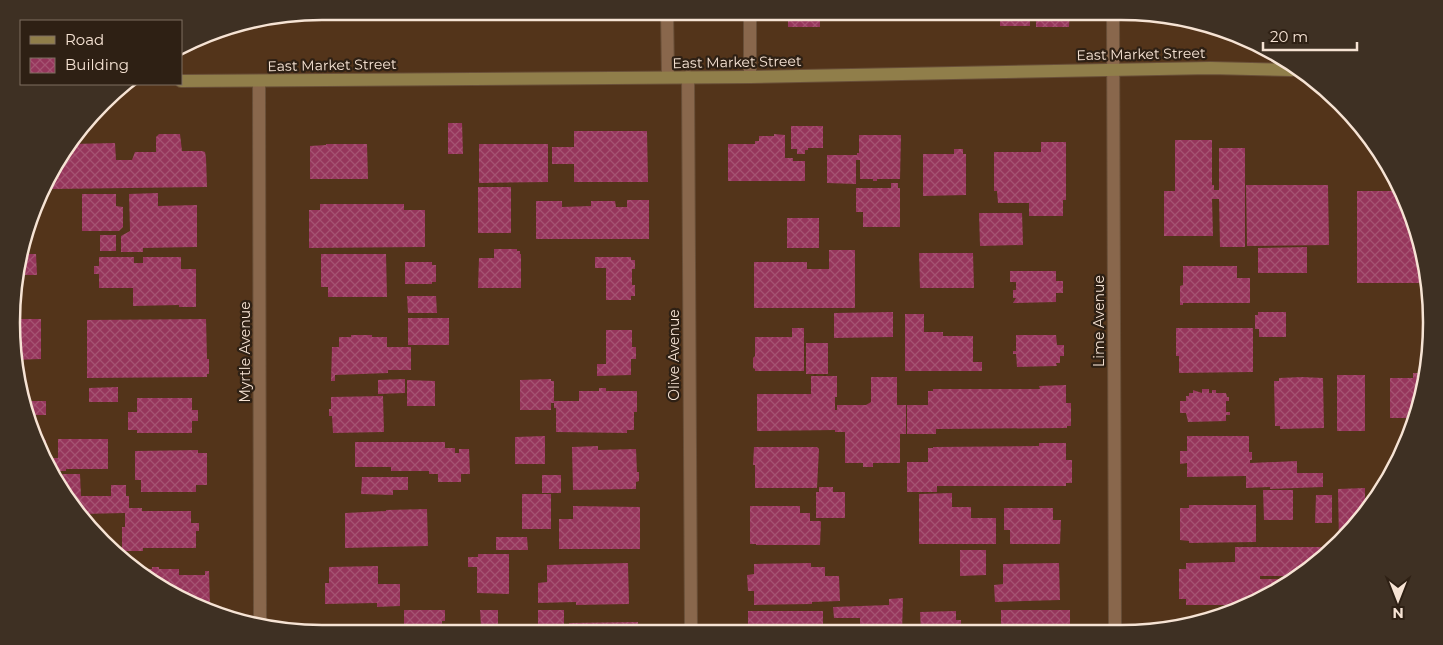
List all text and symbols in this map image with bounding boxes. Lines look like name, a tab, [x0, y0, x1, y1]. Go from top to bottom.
legend	[20, 20, 182, 85]
scale bar	[1263, 20, 1357, 52]
text: 20 m	[1270, 27, 1308, 46]
text: Road	[65, 30, 104, 49]
street label: East Market Street	[1076, 44, 1206, 64]
street label: East Market Street	[672, 52, 802, 72]
text: Building	[65, 55, 129, 74]
street label: East Market Street	[267, 55, 397, 75]
street label: Lime Avenue	[1090, 275, 1108, 367]
street label: Myrtle Avenue	[236, 301, 254, 403]
street label: Olive Avenue	[665, 309, 683, 401]
north arrow	[1373, 575, 1423, 625]
text: N	[1392, 604, 1404, 622]

